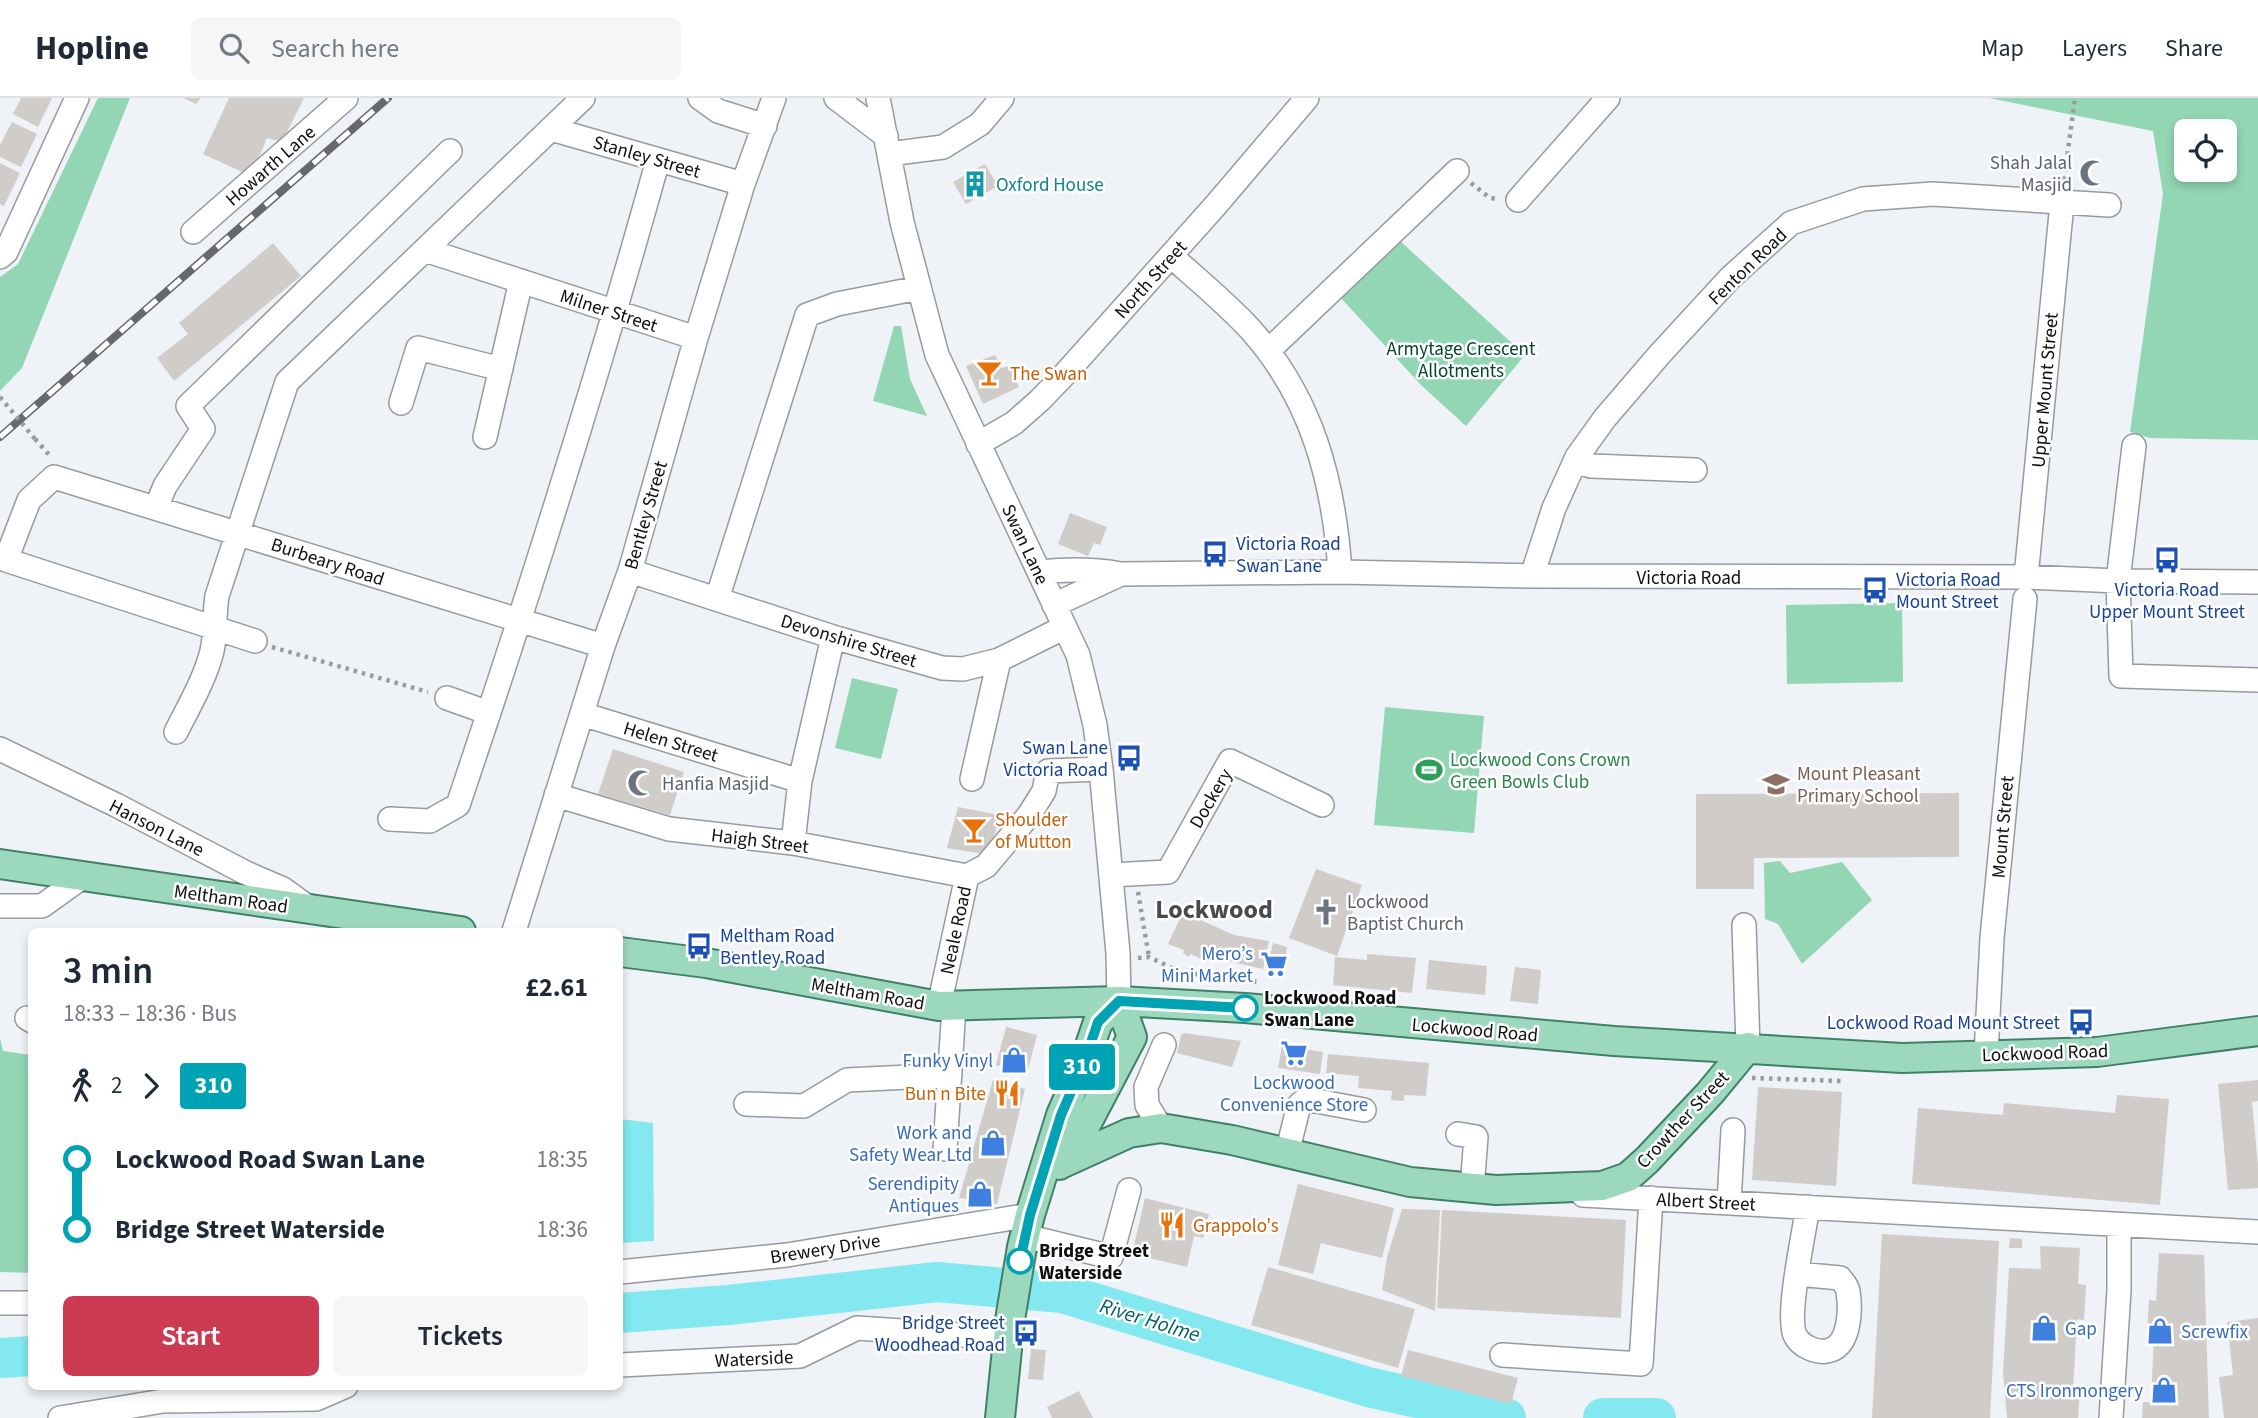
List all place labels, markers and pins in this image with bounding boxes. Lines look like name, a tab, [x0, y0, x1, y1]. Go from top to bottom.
place label: Shah Jalal Masjid	[1990, 150, 2072, 199]
mosque icon: Shah Jalal Masjid	[2078, 158, 2108, 188]
building icon: Oxford House	[960, 169, 990, 199]
place label: Oxford House	[996, 172, 1104, 199]
bar icon: The Swan	[974, 358, 1004, 388]
place label: The Swan	[1010, 361, 1087, 388]
place label: Victoria Road Swan Lane	[1236, 531, 1341, 580]
bus stop icon: Victoria Road Swan Lane	[1200, 539, 1230, 569]
bus stop icon: Victoria Road Upper Mount Street	[2152, 545, 2182, 575]
place label: Victoria Road Mount Street	[1896, 567, 2001, 616]
bus stop icon: Victoria Road Mount Street	[1860, 575, 1890, 605]
place label: Victoria Road Upper Mount Street	[2089, 577, 2245, 626]
place label: Swan Lane Victoria Road	[1003, 735, 1108, 784]
bus stop icon: Swan Lane Victoria Road	[1114, 743, 1144, 773]
place label: Lockwood Cons Crown Green Bowls Club	[1450, 747, 1631, 796]
sports icon: Lockwood Cons Crown Green Bowls Club	[1414, 755, 1444, 785]
place label: Mount Pleasant Primary School	[1797, 761, 1921, 810]
mosque icon: Hanfia Masjid	[626, 768, 656, 798]
school or university icon: Mount Pleasant Primary School	[1761, 769, 1791, 799]
place label: Hanfia Masjid	[662, 771, 769, 798]
place label: Shoulder of Mutton	[995, 807, 1072, 856]
bar icon: Shoulder of Mutton	[959, 815, 989, 845]
place label: Lockwood Baptist Church	[1347, 889, 1464, 938]
church icon: Lockwood Baptist Church	[1311, 897, 1341, 927]
place label: Meltham Road Bentley Road	[720, 923, 835, 972]
bus stop icon: Meltham Road Bentley Road	[684, 931, 714, 961]
place label: Mero’s Mini Market	[1161, 941, 1254, 990]
supermarket icon: Mero’s Mini Market	[1259, 949, 1289, 979]
place label: Lockwood Road Swan Lane	[1264, 985, 1396, 1034]
marker: Lockwood Road Swan Lane	[1232, 995, 1258, 1021]
bus stop icon: Lockwood Road Mount Street	[2066, 1007, 2096, 1037]
place label: Lockwood Road Mount Street	[1827, 1010, 2061, 1037]
supermarket icon: Lockwood Convenience Store	[1279, 1038, 1309, 1068]
shop icon: Funky Vinyl	[999, 1045, 1029, 1075]
place label: Funky Vinyl	[903, 1048, 993, 1075]
place label: Lockwood Convenience Store	[1220, 1070, 1368, 1119]
restaurant icon: Bun n Bite	[992, 1078, 1022, 1108]
place label: Bun n Bite	[905, 1081, 986, 1108]
place label: Work and Safety Wear Ltd	[849, 1120, 972, 1169]
shop icon: Work and Safety Wear Ltd	[978, 1128, 1008, 1158]
place label: Serendipity Antiques	[867, 1171, 959, 1220]
shop icon: Serendipity Antiques	[965, 1179, 995, 1209]
restaurant icon: Grappolo's	[1157, 1210, 1187, 1240]
place label: Grappolo's	[1193, 1213, 1279, 1240]
place label: Bridge Street Waterside	[1039, 1238, 1149, 1287]
marker: Bridge Street Waterside	[1007, 1248, 1033, 1274]
place label: Bridge Street Woodhead Road	[875, 1310, 1006, 1359]
shop icon: Gap	[2029, 1313, 2059, 1343]
place label: Gap	[2065, 1316, 2097, 1343]
shop icon: Screwfix	[2145, 1316, 2175, 1346]
bus stop icon: Bridge Street Woodhead Road	[1011, 1318, 1041, 1348]
place label: Screwfix	[2181, 1319, 2249, 1346]
shop icon: CTS Ironmongery	[2149, 1375, 2179, 1405]
place label: CTS Ironmongery	[2006, 1378, 2143, 1405]

